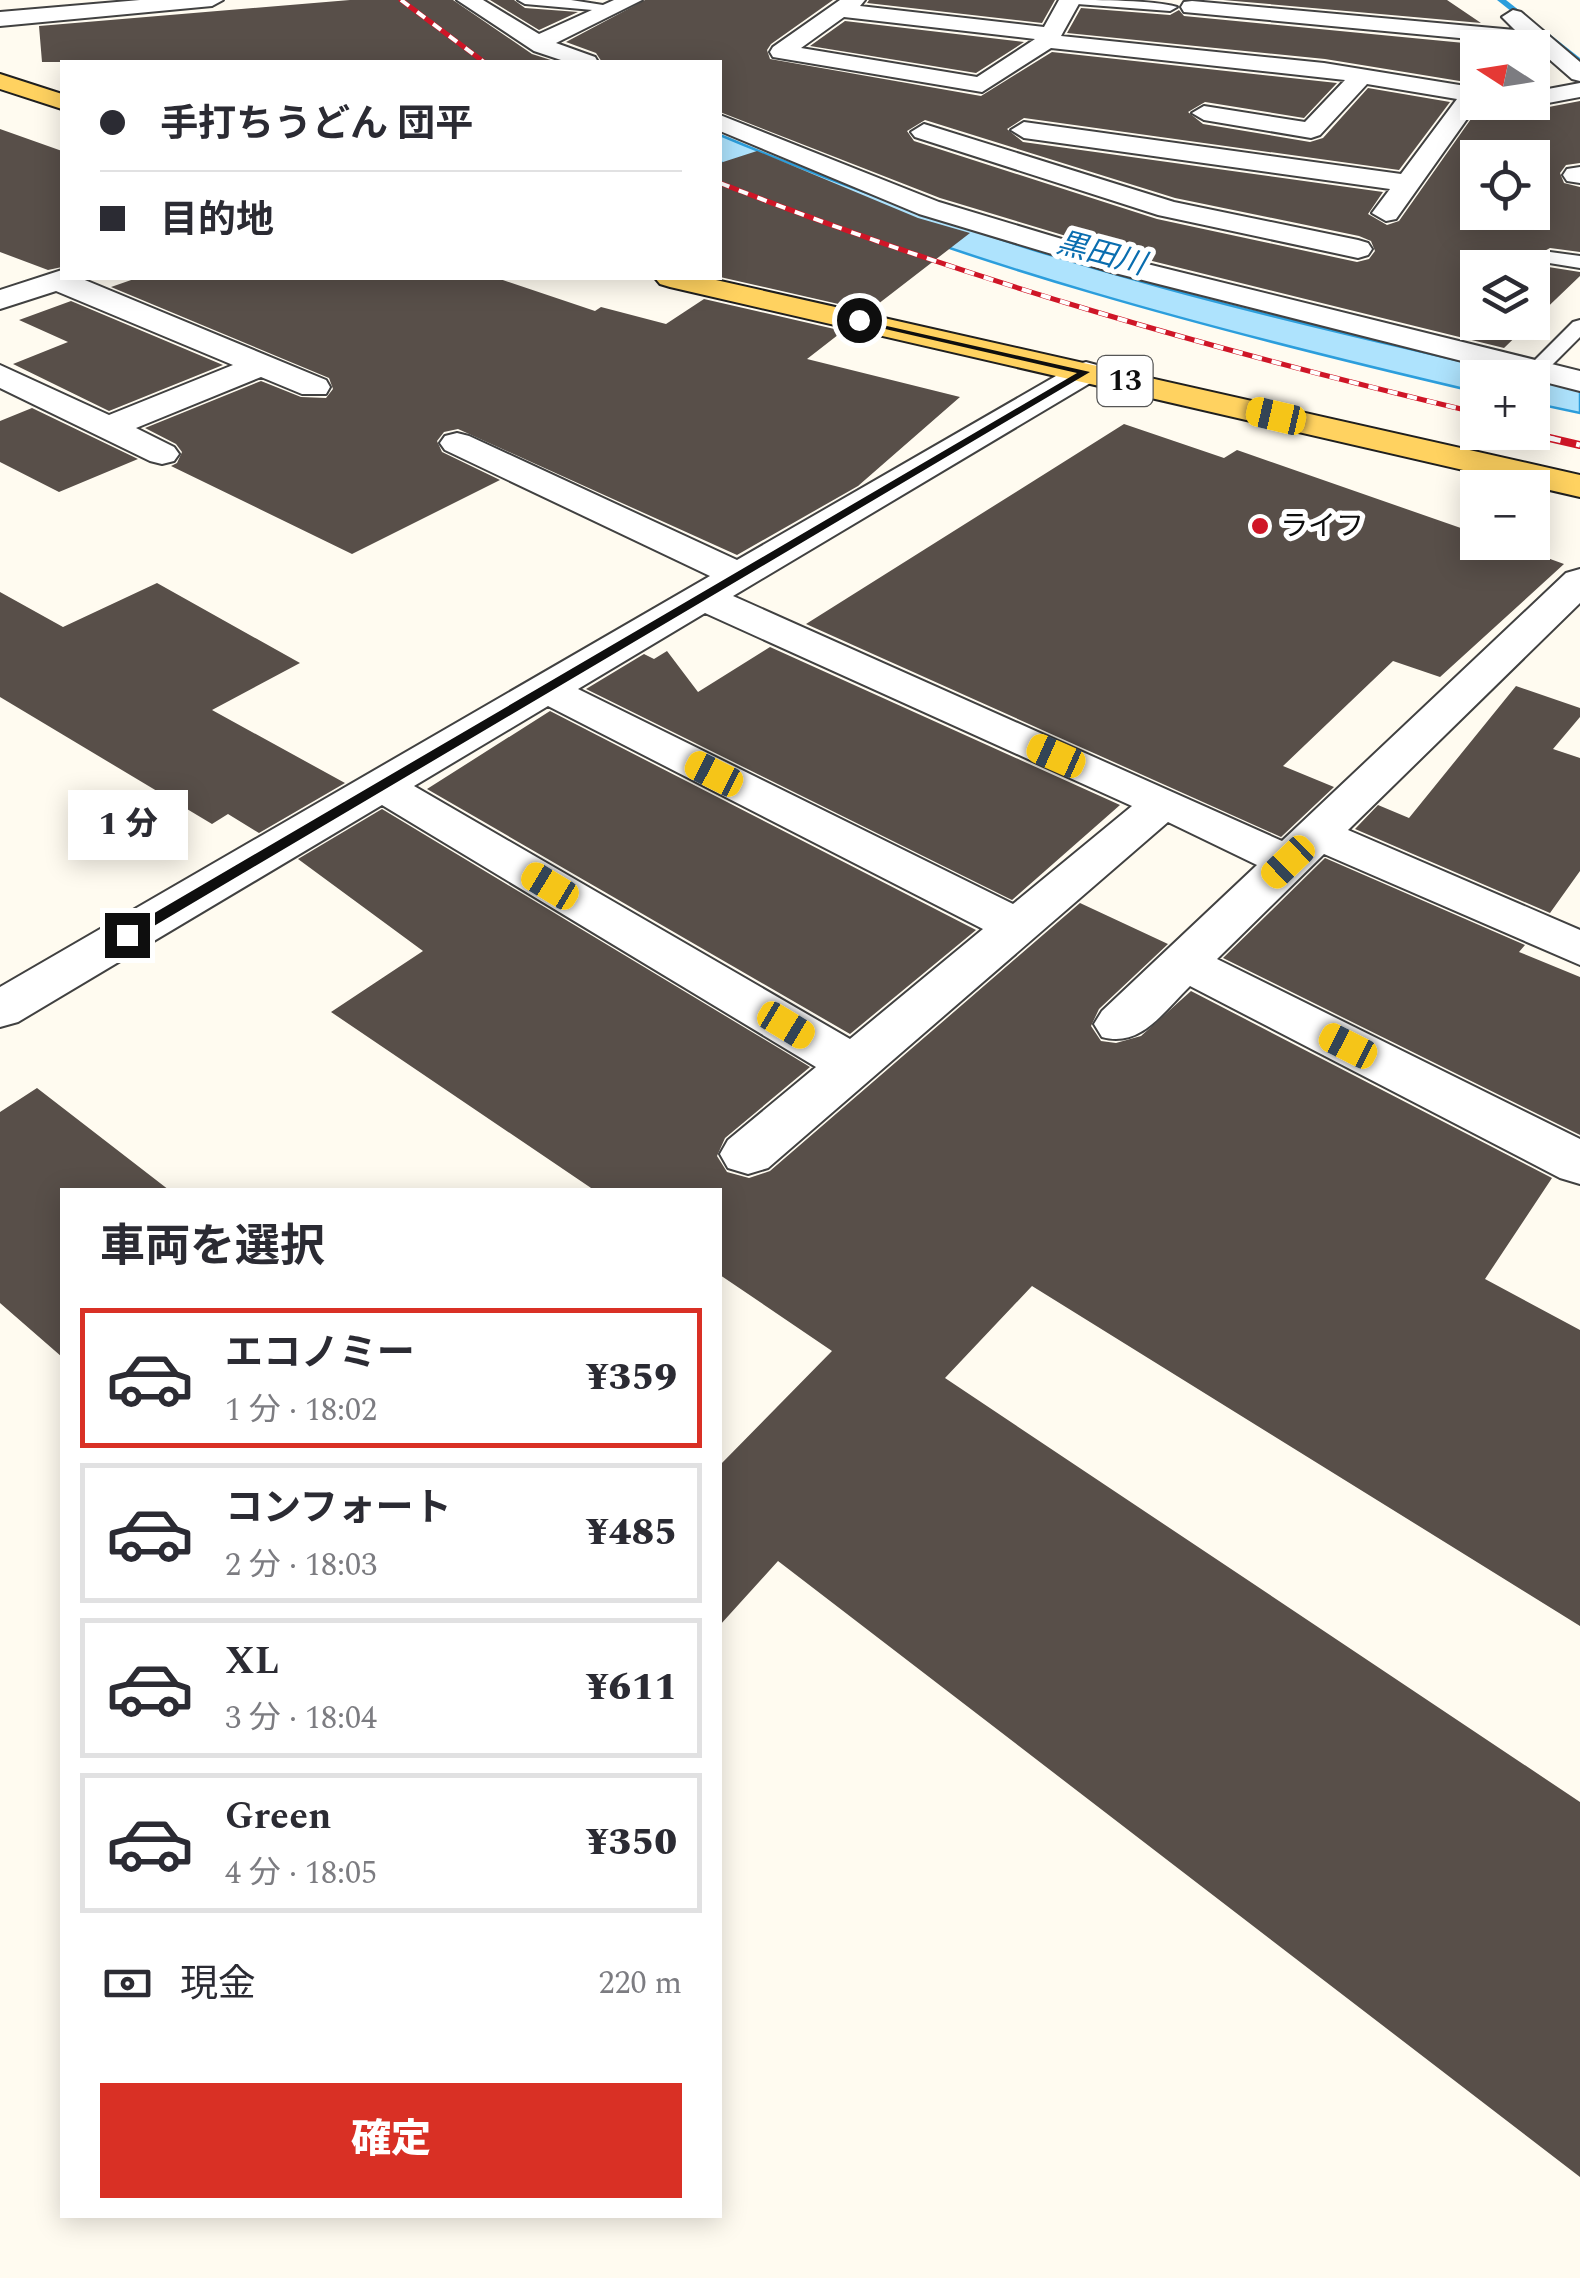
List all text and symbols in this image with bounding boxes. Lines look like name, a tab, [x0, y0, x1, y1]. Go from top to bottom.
north arrow	[1460, 30, 1550, 120]
map controls	[1460, 30, 1550, 560]
text: 手打ちうどん 団平	[160, 96, 474, 154]
button: locate	[1460, 140, 1550, 230]
text: 目的地	[160, 192, 274, 250]
water label: 黒田川	[1052, 220, 1153, 289]
button: layers	[1460, 250, 1550, 340]
route start	[837, 298, 882, 343]
road number: 13	[1098, 356, 1152, 406]
button: +	[1460, 360, 1550, 450]
car	[1243, 395, 1309, 437]
button: −	[1460, 470, 1550, 560]
place label: ライフ	[1280, 505, 1364, 548]
marker: ライフ	[1249, 515, 1271, 537]
car	[1022, 730, 1090, 782]
car	[680, 747, 748, 801]
callout: 1 分	[67, 790, 187, 860]
text: 1 分	[98, 800, 158, 849]
car	[1256, 830, 1320, 894]
car	[517, 858, 583, 914]
route end	[105, 913, 150, 958]
car	[753, 997, 819, 1053]
car	[1314, 1019, 1382, 1073]
text: 車両を選択	[100, 1213, 325, 1282]
text: エコノミー	[225, 1325, 415, 1383]
icon: car	[105, 1333, 195, 1423]
text: ¥359	[586, 1349, 677, 1407]
text: 1 分 · 18:02	[225, 1386, 377, 1435]
text: コンフォート	[225, 1480, 452, 1538]
icon: car	[105, 1488, 195, 1578]
text: ¥485	[586, 1504, 677, 1562]
text: 2 分 · 18:03	[225, 1541, 377, 1590]
text: XL	[225, 1633, 279, 1691]
icon: car	[105, 1643, 195, 1733]
text: ¥611	[586, 1659, 677, 1717]
text: 3 分 · 18:04	[225, 1694, 377, 1743]
text: Green	[225, 1788, 332, 1846]
icon: car	[105, 1798, 195, 1888]
text: ¥350	[586, 1814, 677, 1872]
text: 4 分 · 18:05	[225, 1849, 377, 1898]
icon: cash	[100, 1956, 155, 2011]
text: 現金	[180, 1956, 256, 2014]
text: 220 m	[598, 1959, 682, 2008]
button: 確定	[100, 2083, 682, 2198]

